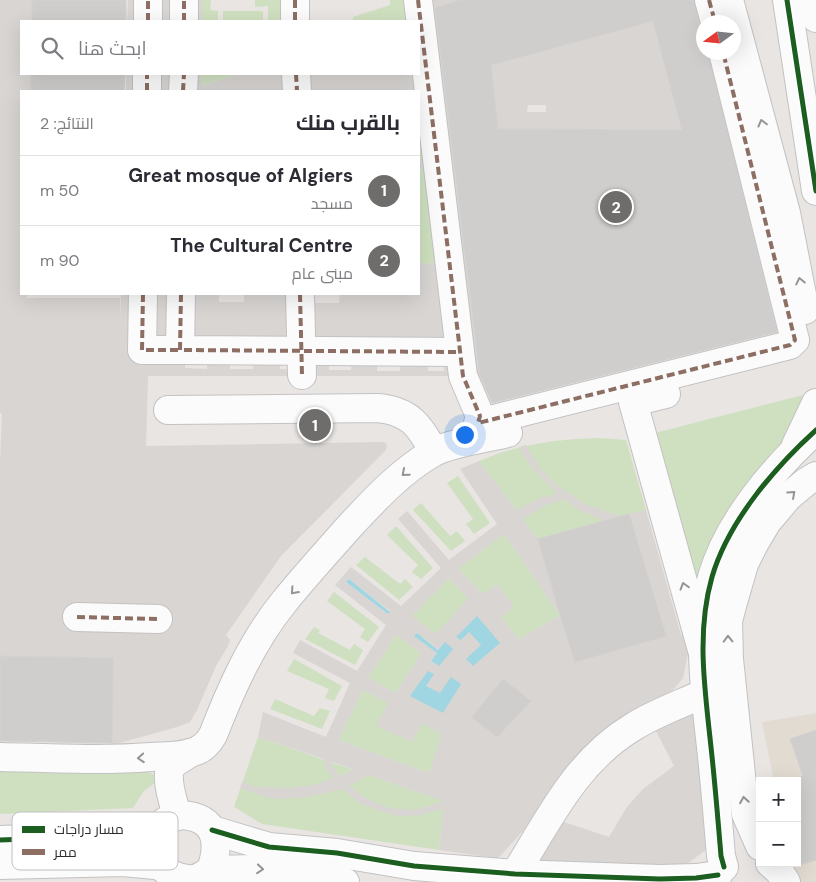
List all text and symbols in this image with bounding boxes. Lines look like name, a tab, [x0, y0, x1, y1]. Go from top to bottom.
north arrow	[696, 15, 741, 60]
search box	[20, 20, 420, 75]
icon: search	[38, 34, 66, 62]
text: ابحث هنا	[78, 36, 147, 61]
text: بالقرب منك	[296, 109, 400, 137]
text: النتائج: 2	[40, 113, 94, 134]
one-way arrow	[757, 118, 768, 127]
text: Great mosque of Algiers	[128, 163, 353, 188]
text: 50 m	[40, 180, 79, 201]
text: 1	[381, 180, 387, 201]
pin: 2	[600, 188, 632, 226]
text: مسجد	[311, 193, 353, 214]
text: The Cultural Centre	[170, 233, 353, 258]
text: 90 m	[40, 250, 80, 271]
text: 2	[379, 250, 389, 271]
text: مبنى عام	[292, 263, 353, 284]
one-way arrow	[795, 276, 805, 285]
pin: 1	[299, 406, 331, 444]
your location	[452, 422, 478, 448]
one-way arrow	[402, 467, 411, 476]
one-way arrow	[787, 491, 796, 500]
one-way arrow	[680, 582, 690, 590]
one-way arrow	[291, 585, 300, 594]
one-way arrow	[723, 634, 734, 642]
one-way arrow	[137, 752, 145, 763]
map controls	[756, 777, 801, 867]
button: +	[756, 777, 801, 822]
one-way arrow	[740, 796, 750, 805]
legend	[12, 812, 178, 870]
text: مسار دراجات	[54, 820, 124, 838]
button: −	[756, 822, 801, 867]
text: ممر	[53, 843, 77, 861]
one-way arrow	[256, 864, 264, 875]

